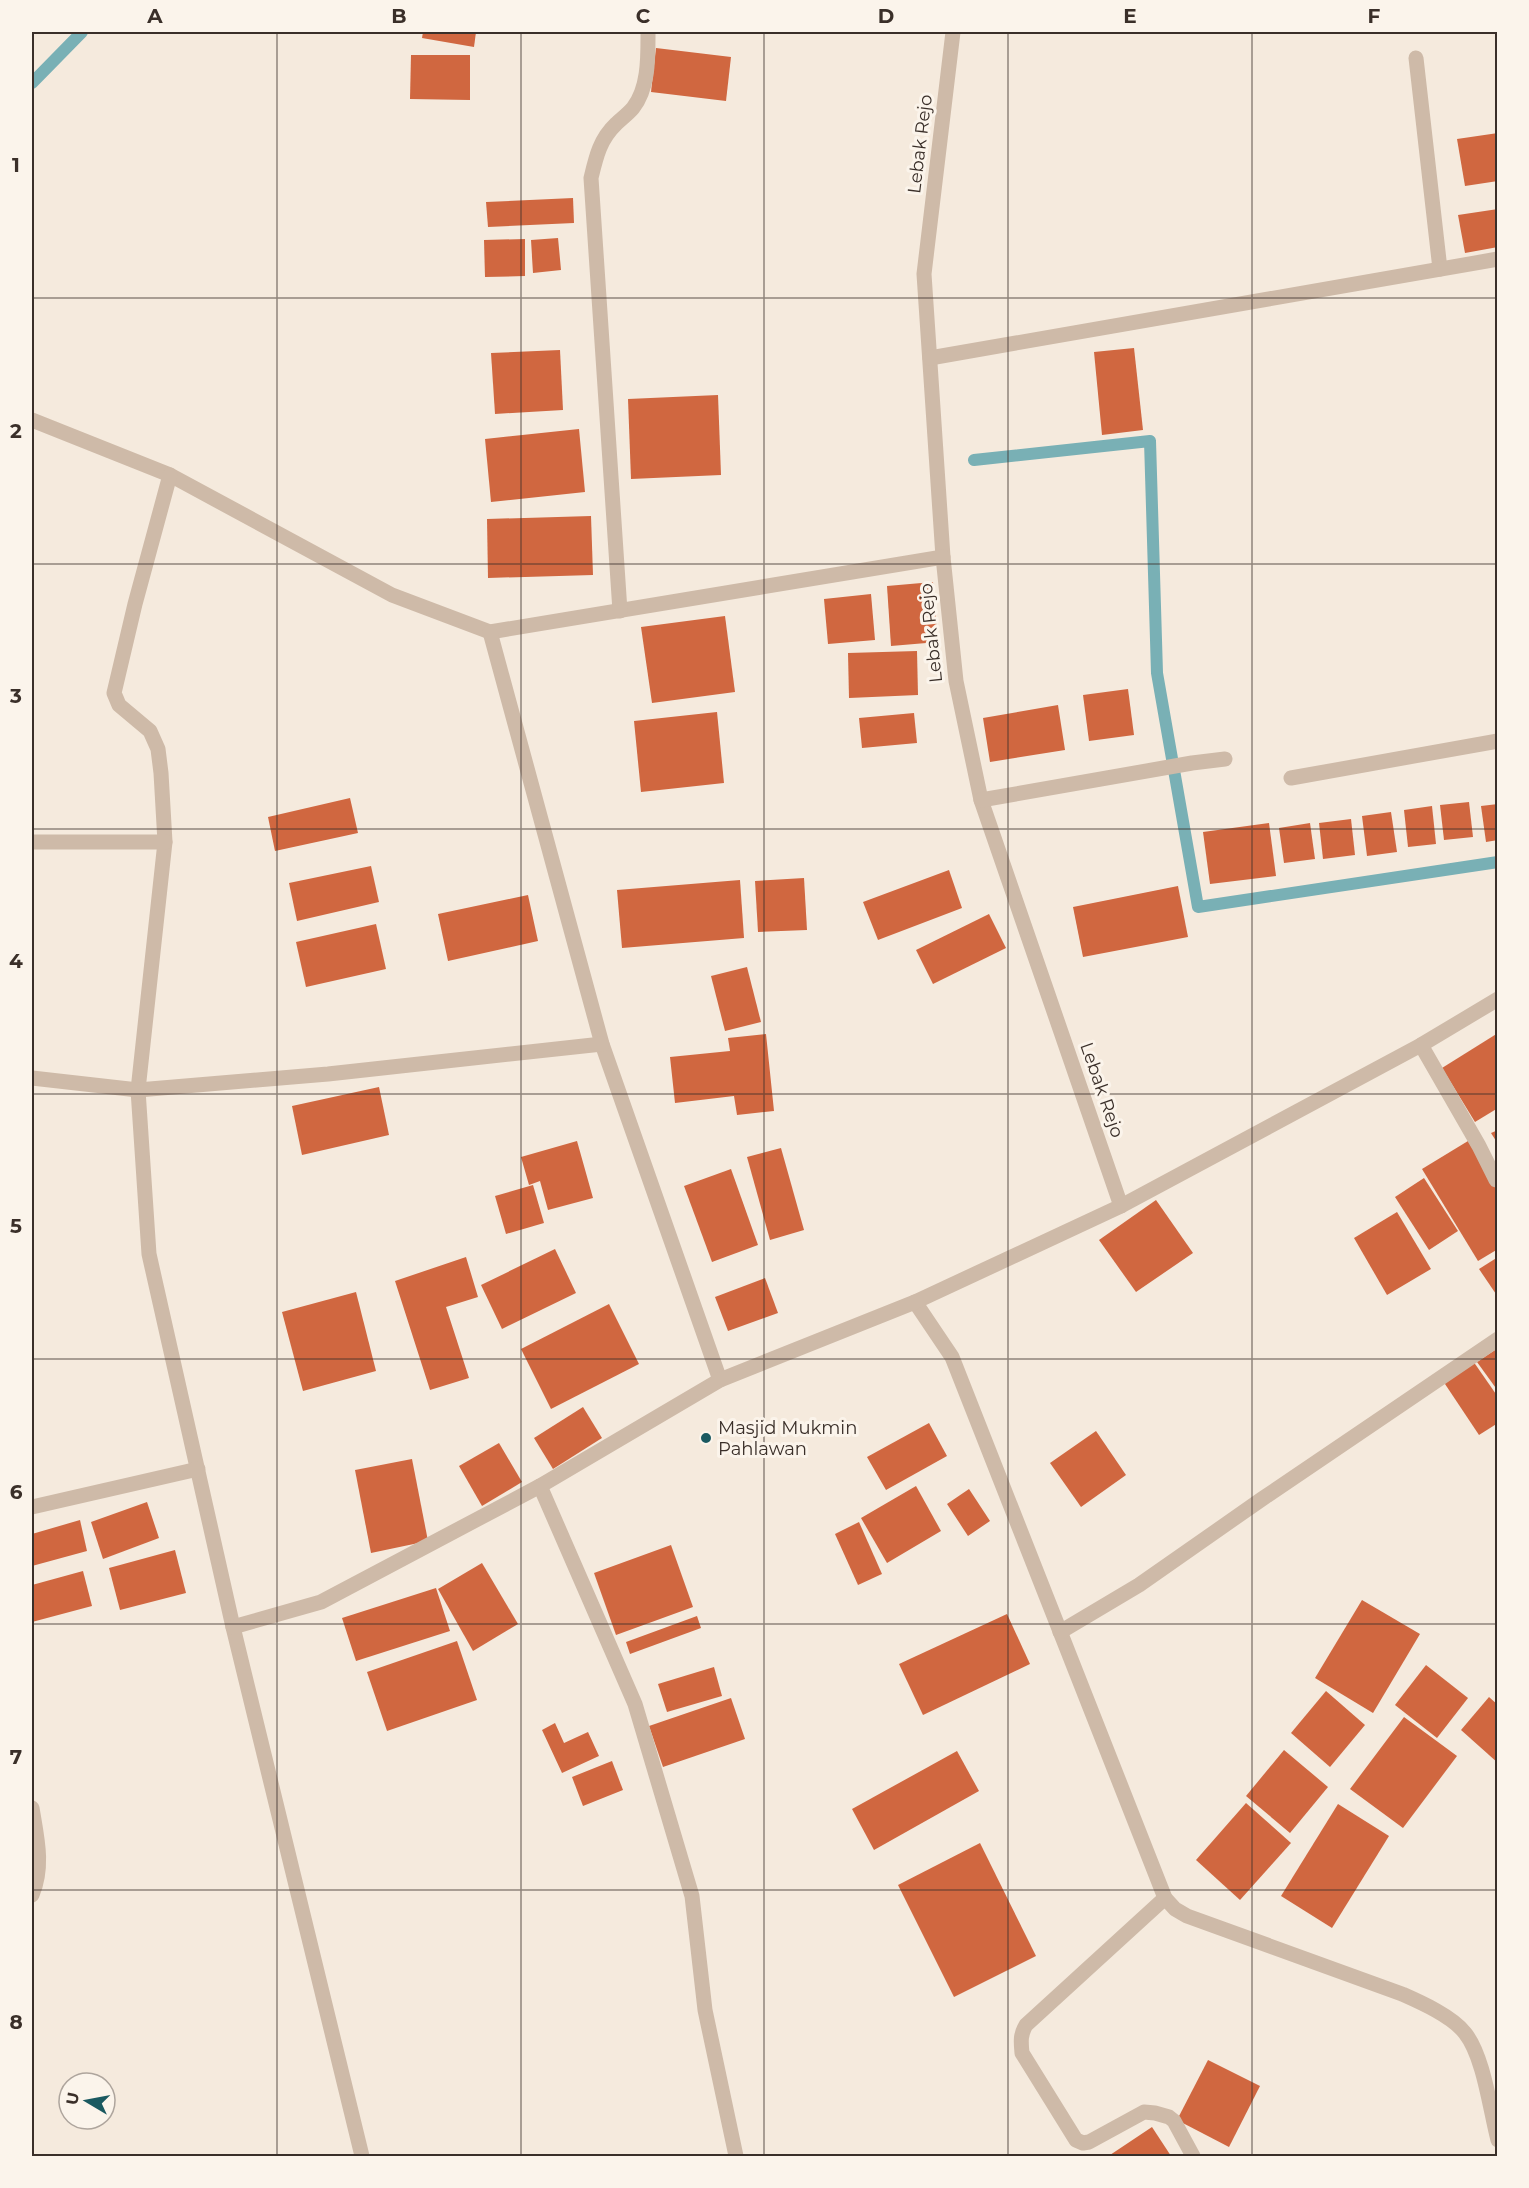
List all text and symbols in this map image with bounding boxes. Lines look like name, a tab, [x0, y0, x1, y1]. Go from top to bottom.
text: A	[146, 4, 163, 28]
text: B	[391, 4, 407, 28]
text: C	[636, 4, 651, 28]
text: D	[878, 4, 894, 28]
text: E	[1123, 4, 1137, 28]
text: F	[1368, 4, 1381, 28]
street label: Lebak Rejo	[903, 93, 937, 195]
text: 1	[12, 153, 20, 177]
text: 2	[10, 419, 22, 443]
street label: Lebak Rejo	[915, 582, 947, 684]
text: 3	[9, 684, 22, 708]
text: 4	[9, 949, 23, 973]
street label: Lebak Rejo	[1075, 1039, 1129, 1141]
text: 5	[10, 1214, 22, 1238]
place label: Masjid Mukmin Pahlawan	[718, 1417, 857, 1460]
marker: Masjid Mukmin Pahlawan	[699, 1431, 713, 1445]
text: 6	[10, 1480, 23, 1504]
text: 7	[10, 1745, 22, 1769]
text: 8	[9, 2010, 23, 2034]
north arrow	[57, 2071, 117, 2131]
text: U	[62, 2091, 83, 2106]

